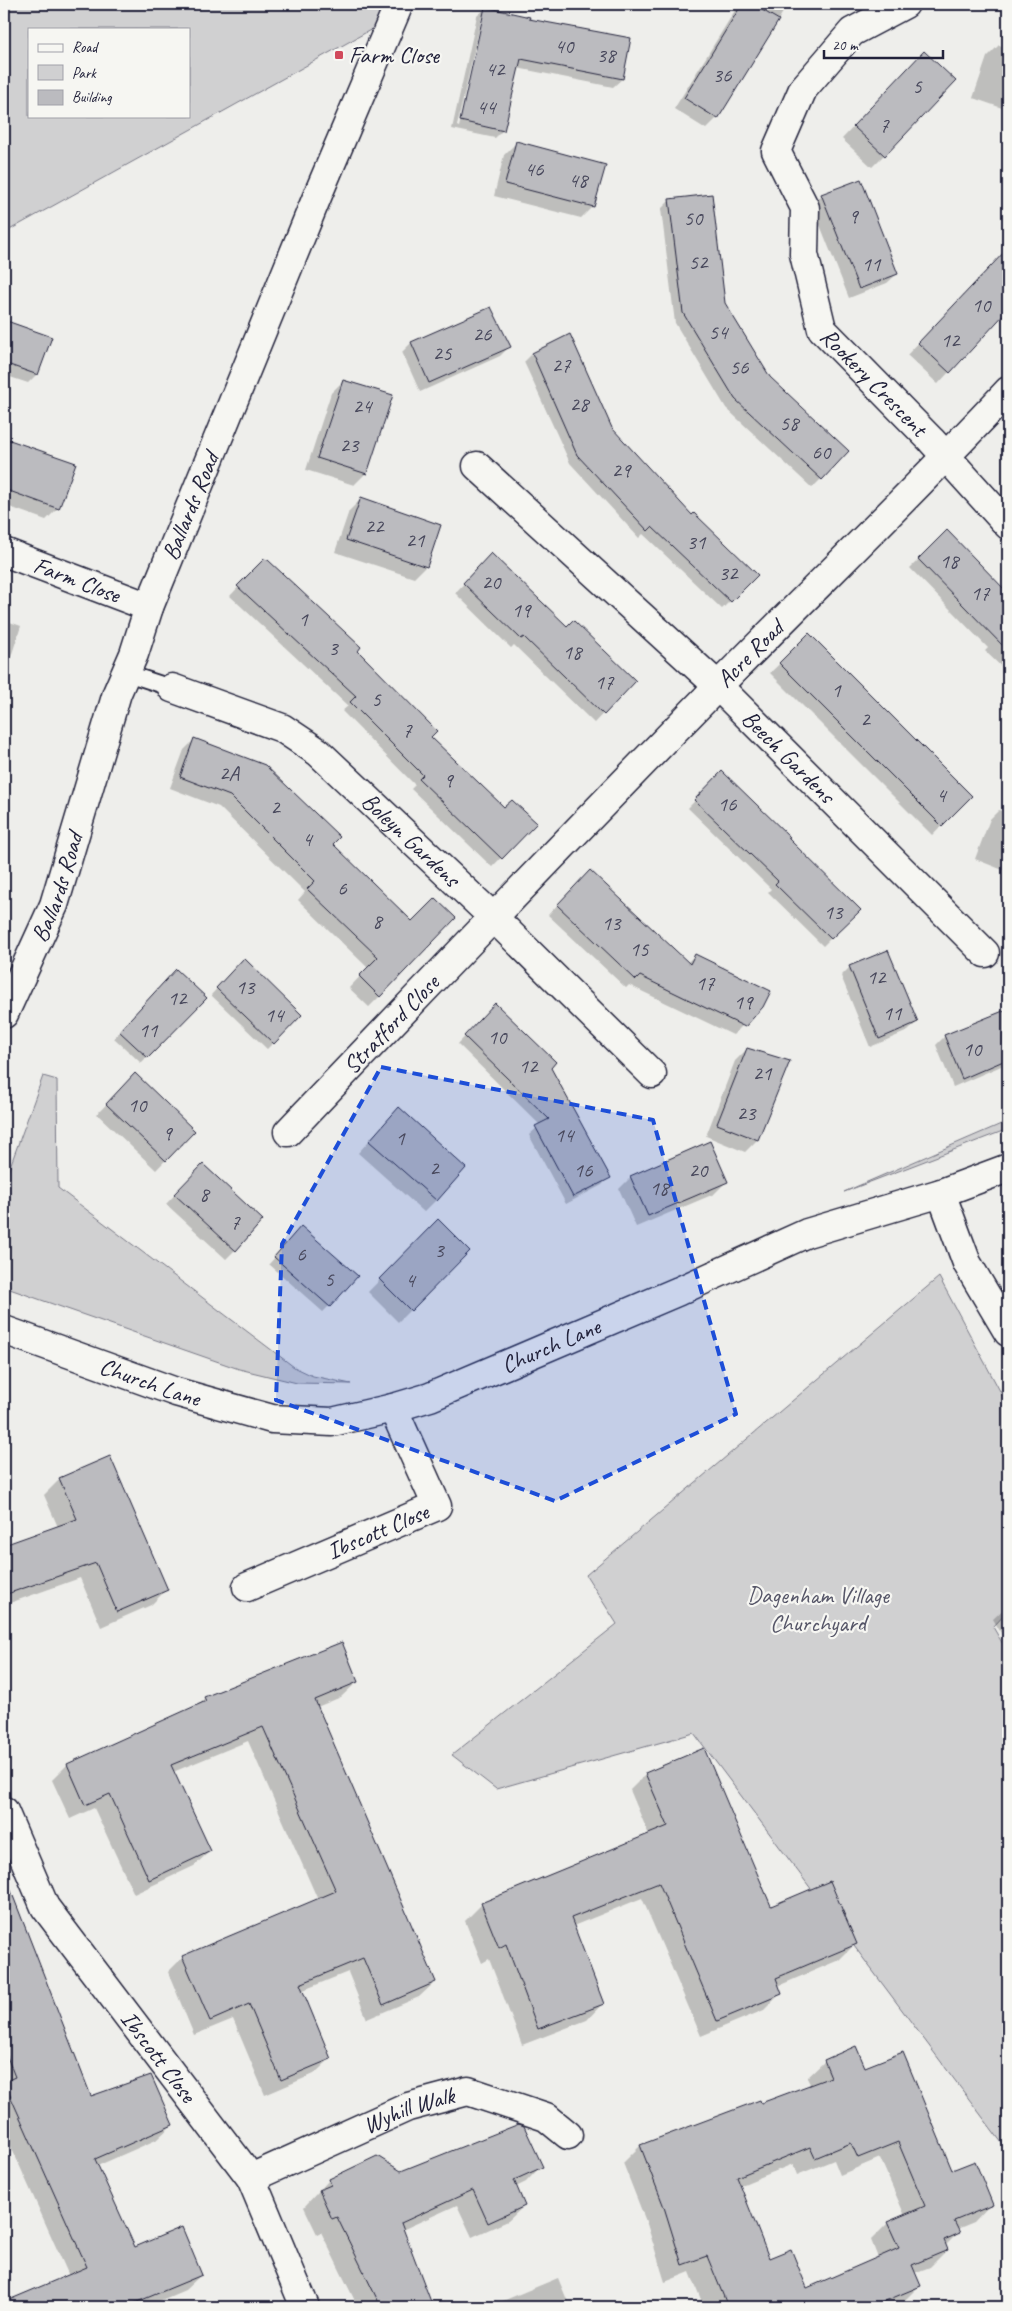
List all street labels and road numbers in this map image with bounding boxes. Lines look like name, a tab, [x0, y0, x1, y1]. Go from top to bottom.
street label: Rookery Crescent	[814, 321, 935, 444]
street label: Ballards Road	[155, 444, 227, 564]
street label: Farm Close	[30, 550, 126, 610]
street label: Acre Road	[710, 611, 792, 694]
street label: Beech Gardens	[735, 703, 843, 811]
street label: Boleyn Gardens	[355, 786, 468, 895]
street label: Ballards Road	[24, 825, 91, 947]
street label: Stratford Close	[336, 967, 447, 1080]
street label: Church Lane	[497, 1311, 607, 1380]
street label: Church Lane	[96, 1351, 206, 1414]
street label: Ibscott Close	[322, 1496, 435, 1566]
street label: Ibscott Close	[114, 2004, 204, 2110]
street label: Wyhill Walk	[358, 2080, 460, 2140]

